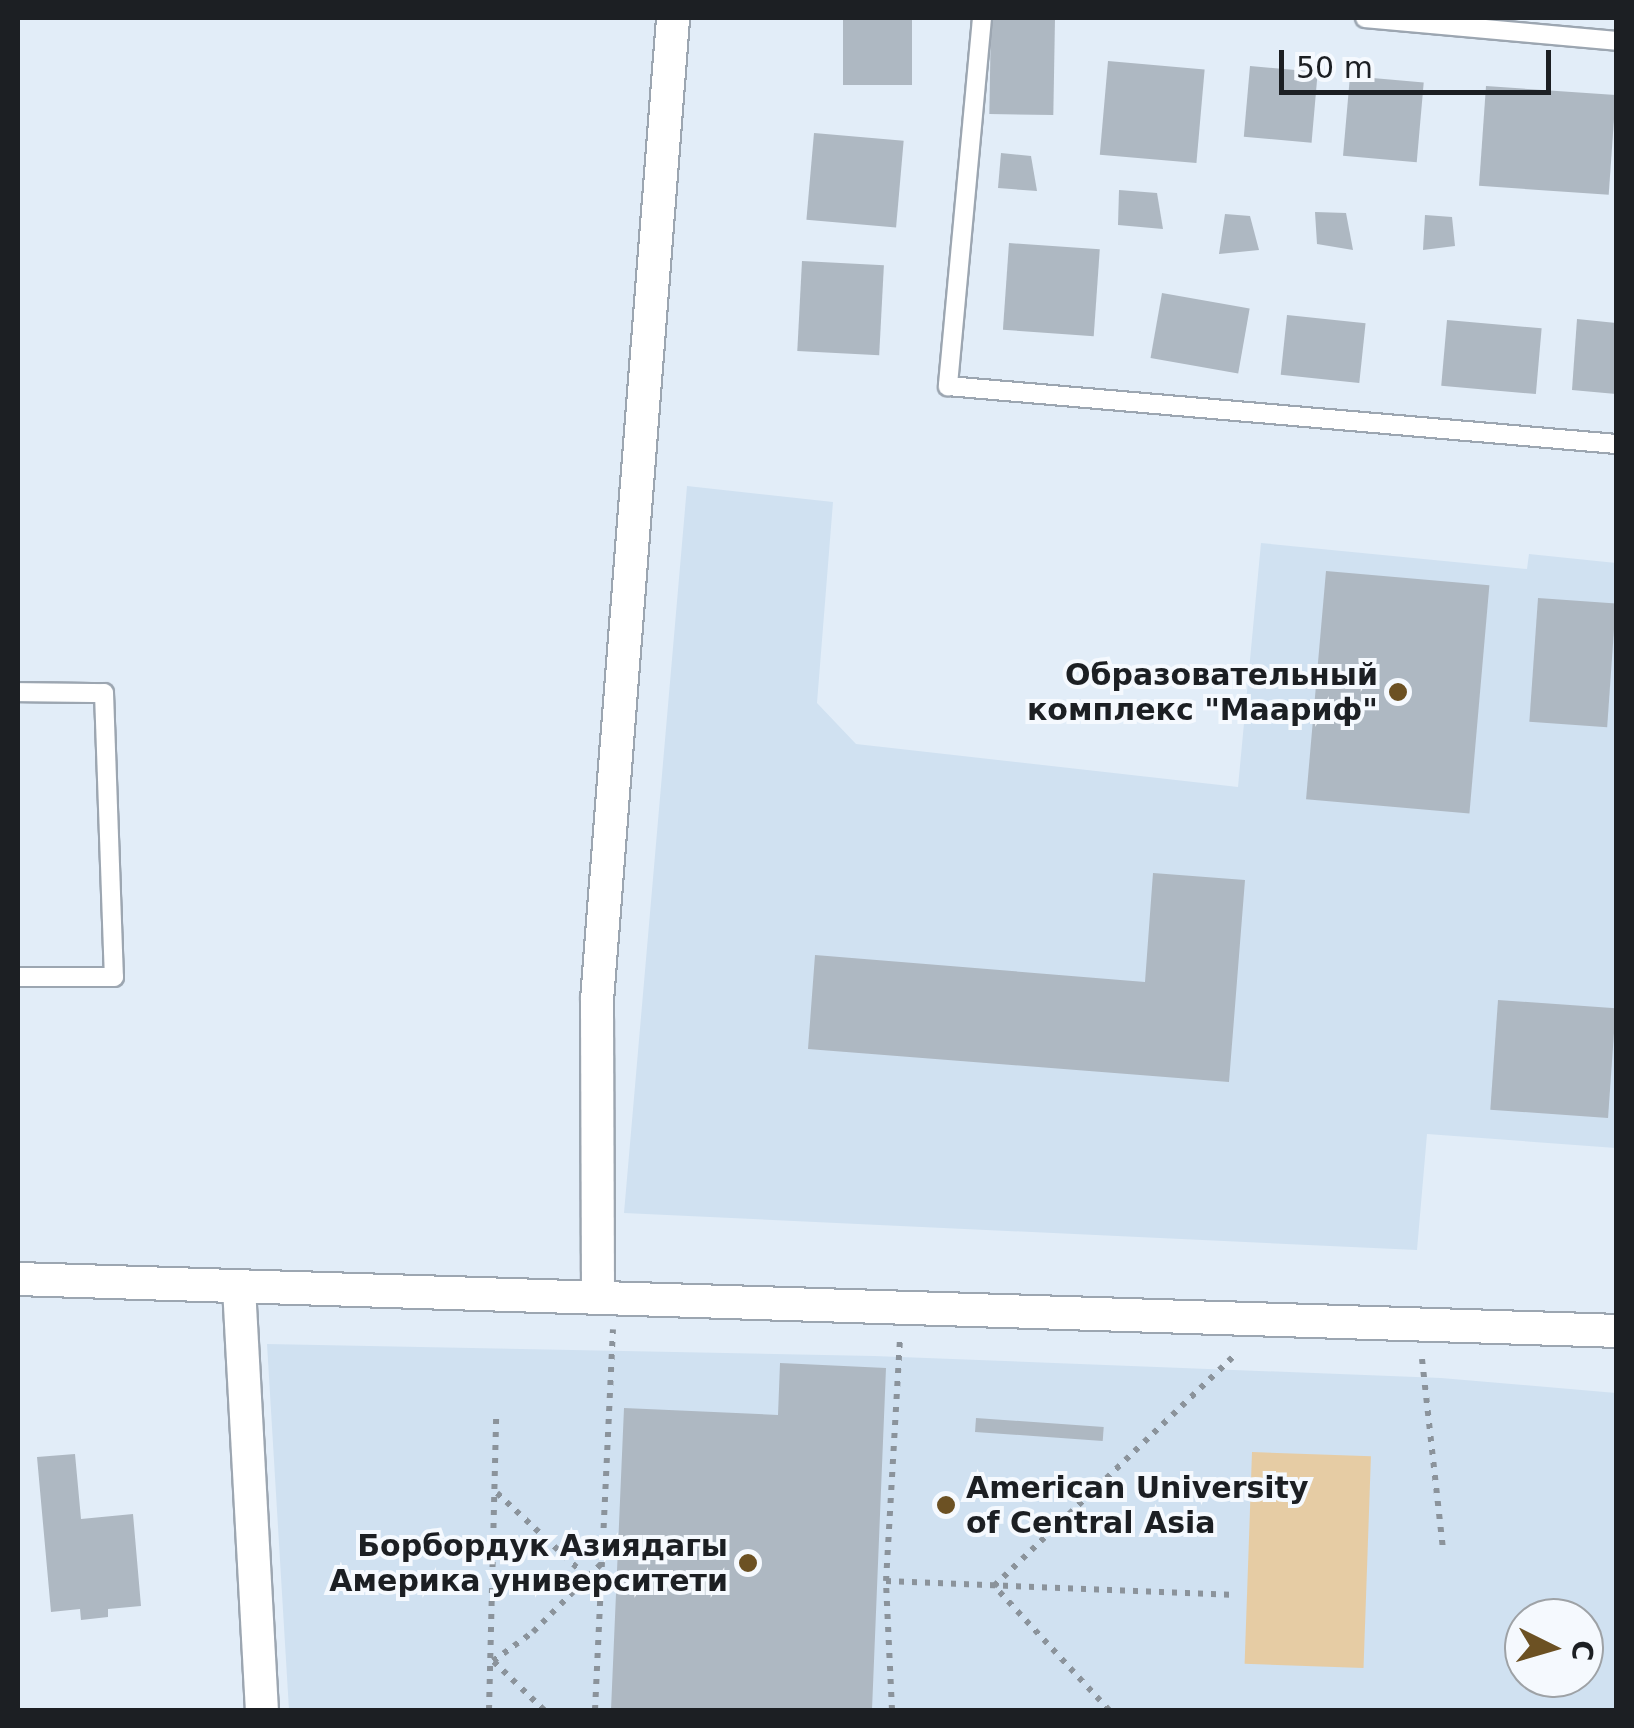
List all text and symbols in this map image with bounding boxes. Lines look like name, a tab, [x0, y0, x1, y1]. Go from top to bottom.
scale bar	[1284, 30, 1556, 92]
text: 50 m	[1296, 50, 1373, 85]
place label: Образовательный комплекс "Маариф"	[1027, 657, 1378, 728]
marker: Образовательный комплекс "Маариф"	[1387, 681, 1409, 703]
place label: American University of Central Asia	[966, 1470, 1308, 1540]
marker: American University of Central Asia	[935, 1494, 957, 1516]
place label: Борбордук Азиядагы Америка университети	[329, 1528, 728, 1598]
marker: Борбордук Азиядагы Америка университети	[737, 1552, 759, 1574]
north arrow	[1504, 1598, 1604, 1698]
text: С	[1565, 1639, 1600, 1662]

